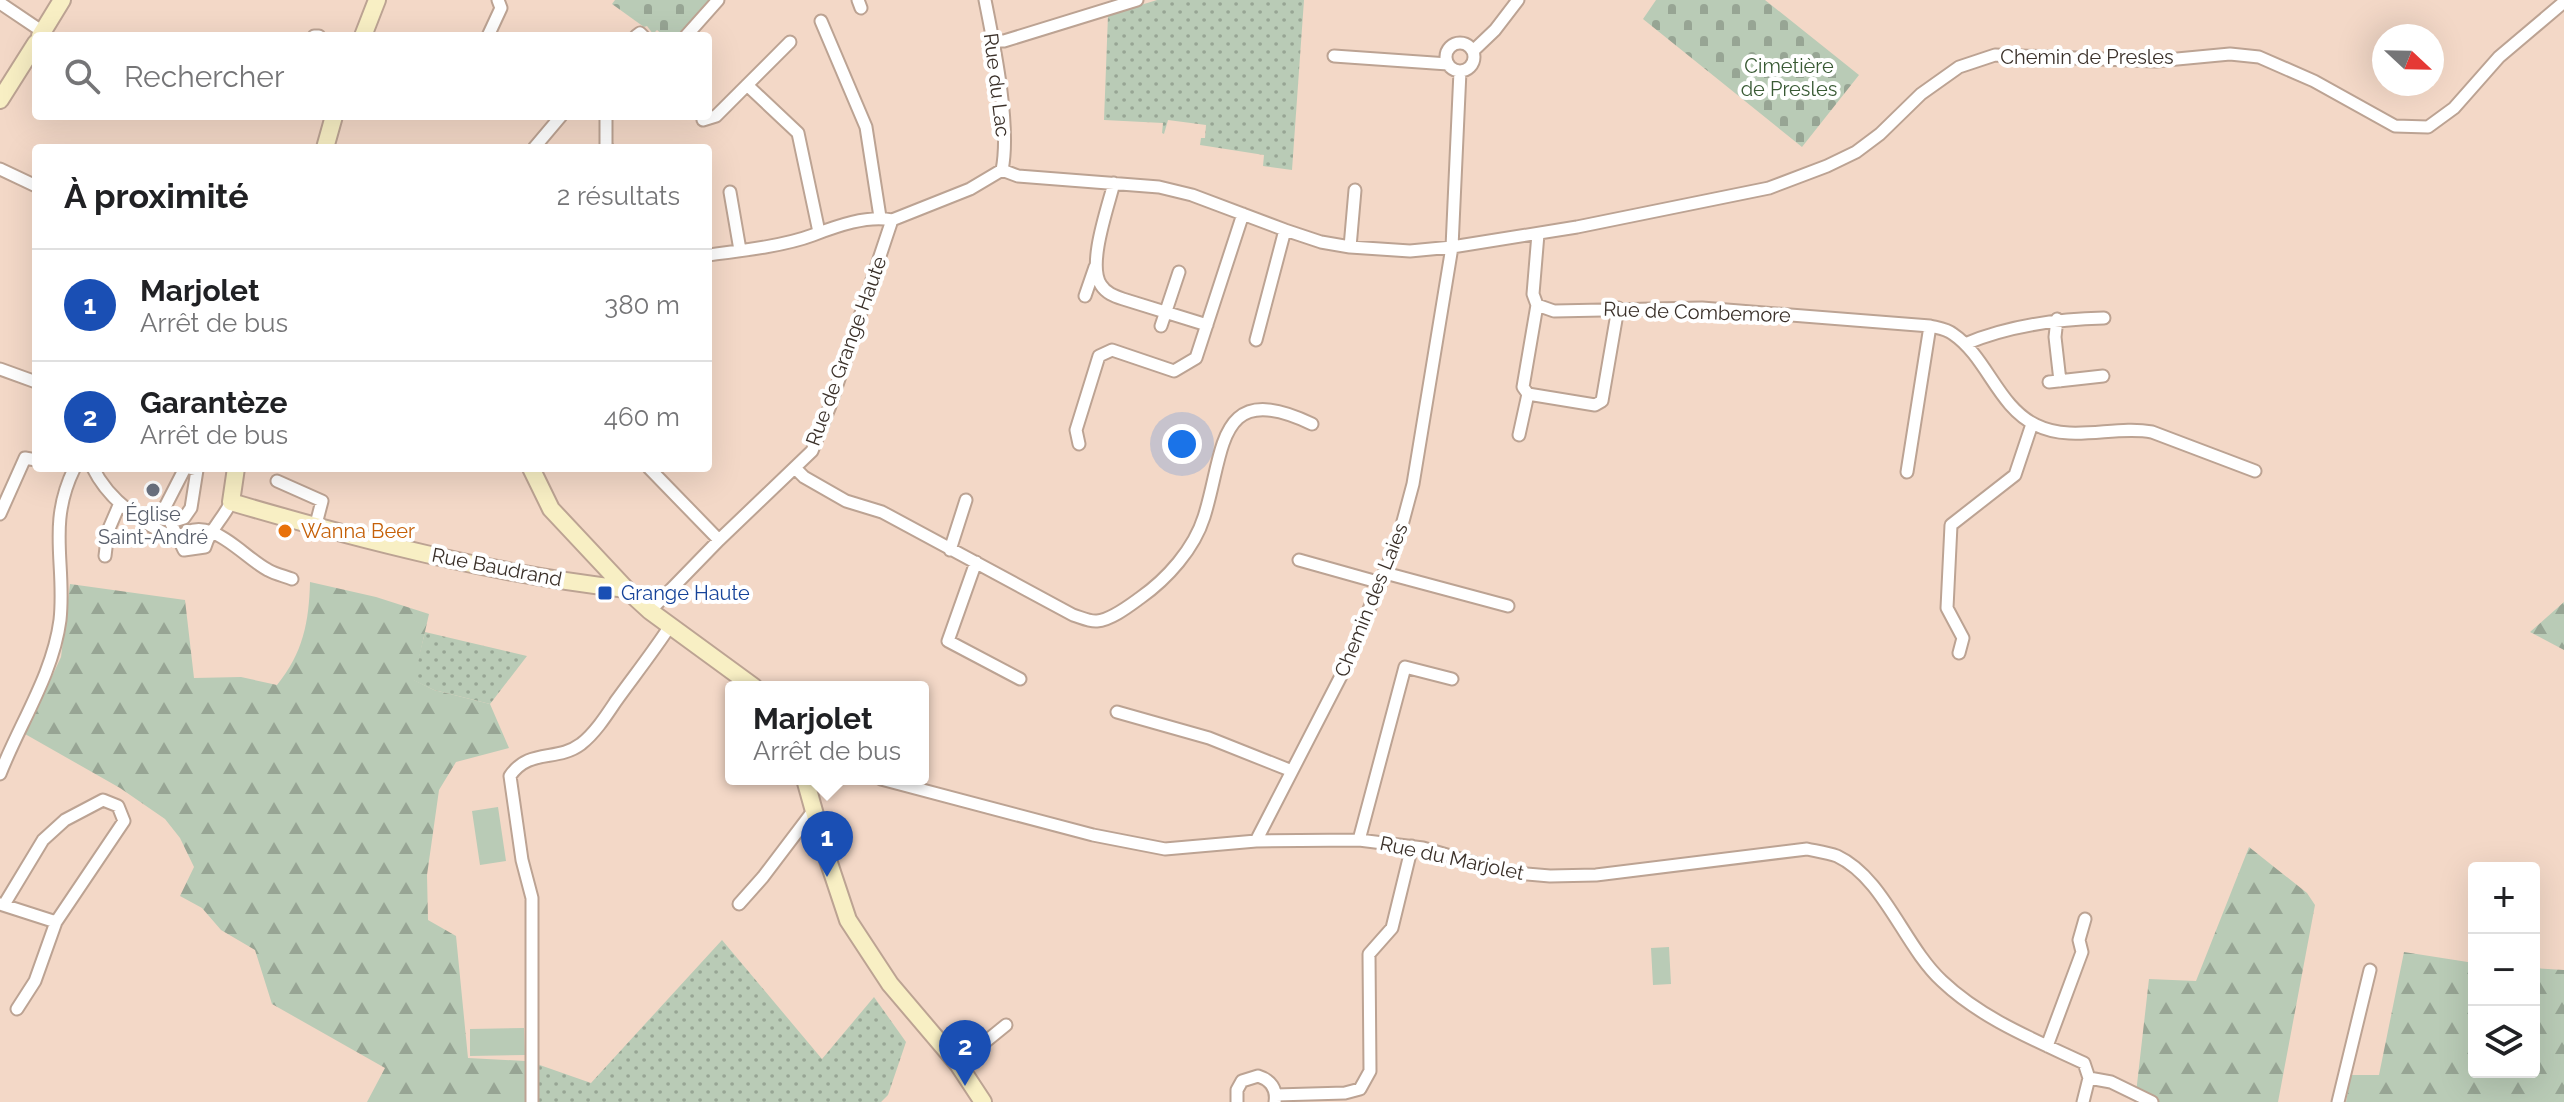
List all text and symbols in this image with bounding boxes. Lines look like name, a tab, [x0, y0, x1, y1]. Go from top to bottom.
north arrow	[2372, 24, 2444, 96]
search box	[32, 32, 712, 120]
street label: Rue du Lac	[979, 32, 1015, 138]
street label: Chemin de Presles	[2000, 45, 2174, 69]
icon: search	[60, 54, 104, 98]
park label: Cimetière de Presles	[1741, 54, 1837, 101]
text: Rechercher	[124, 59, 284, 94]
text: À proximité	[64, 176, 249, 216]
text: 2 résultats	[557, 181, 680, 211]
street label: Rue de Grange Haute	[801, 253, 892, 449]
text: Marjolet	[140, 273, 259, 308]
text: 1	[84, 290, 96, 320]
text: 380 m	[604, 290, 680, 320]
street label: Rue de Combemore	[1603, 297, 1791, 327]
text: Arrêt de bus	[140, 308, 288, 338]
text: Garantèze	[140, 385, 287, 420]
text: 2	[83, 402, 97, 432]
text: 460 m	[604, 402, 680, 432]
text: Arrêt de bus	[140, 420, 288, 450]
your location	[1162, 424, 1202, 464]
marker: Église Saint-André	[144, 481, 162, 499]
place label: Église Saint-André	[98, 502, 208, 549]
place label: Wanna Beer	[301, 519, 415, 543]
street label: Chemin des Laies	[1329, 520, 1413, 680]
marker: Wanna Beer	[276, 522, 294, 540]
street label: Rue Baudrand	[430, 543, 564, 591]
place label: Grange Haute	[621, 581, 750, 605]
marker: Grange Haute	[596, 584, 614, 602]
popup	[725, 681, 929, 785]
text: Marjolet	[753, 701, 872, 736]
text: Arrêt de bus	[753, 736, 901, 766]
pin: 1	[801, 811, 853, 877]
street label: Rue du Marjolet	[1378, 831, 1526, 885]
map controls	[2468, 862, 2540, 1078]
button: +	[2468, 862, 2540, 934]
button: −	[2468, 934, 2540, 1006]
button: layers	[2468, 1006, 2540, 1078]
pin: 2	[939, 1020, 991, 1086]

